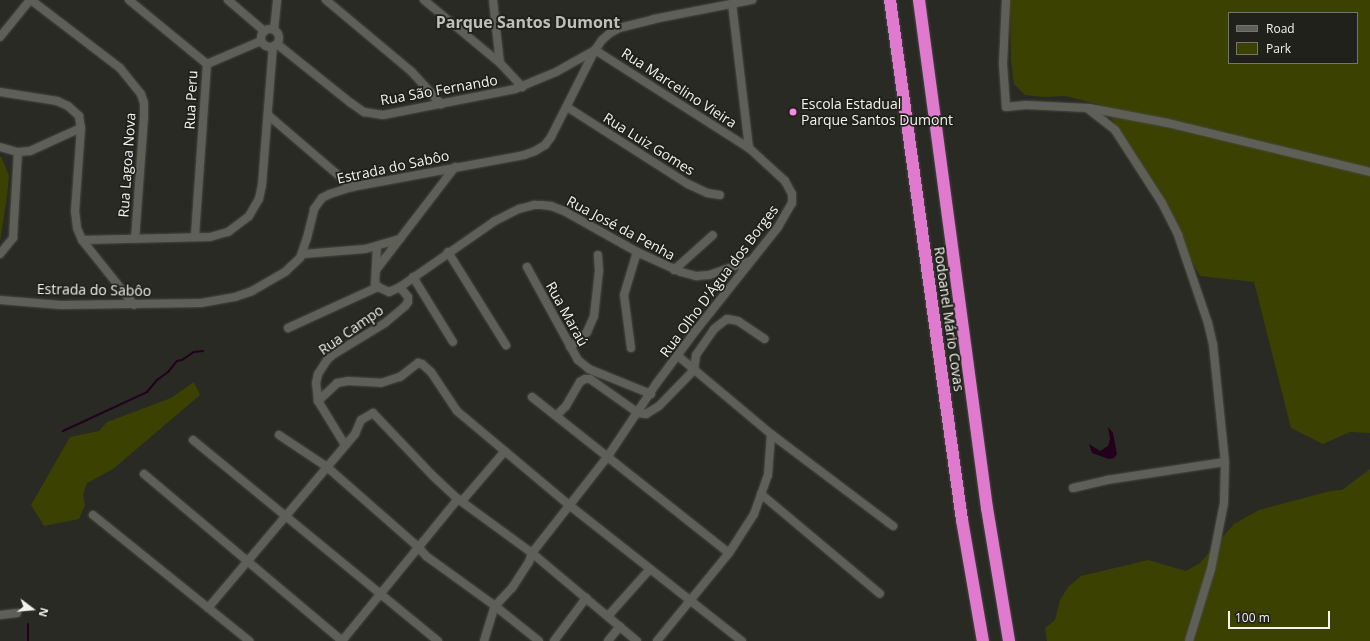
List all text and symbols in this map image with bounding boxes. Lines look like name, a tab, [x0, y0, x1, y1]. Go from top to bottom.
district label: Parque Santos Dumont	[436, 12, 620, 32]
legend	[1228, 12, 1358, 64]
text: Road	[1266, 20, 1295, 37]
text: Park	[1266, 40, 1291, 57]
street label: Rua Marcelino Vieira	[618, 45, 740, 131]
street label: Rua Peru	[181, 70, 201, 130]
street label: Rua São Fernando	[379, 71, 499, 109]
place label: Escola Estadual Parque Santos Dumont	[801, 96, 953, 128]
marker: Escola Estadual Parque Santos Dumont	[788, 107, 798, 117]
street label: Rua Luiz Gomes	[600, 109, 698, 179]
street label: Rua Lagoa Nova	[115, 112, 139, 218]
street label: Estrada do Sabôo	[335, 147, 451, 187]
street label: Rua José da Penha	[564, 192, 678, 264]
street label: Rua Olho D'Água dos Borges	[656, 202, 782, 360]
street label: Rodoanel Mário Covas	[931, 246, 967, 392]
street label: Rua Maraú	[542, 279, 592, 349]
street label: Estrada do Sabôo	[37, 281, 151, 299]
street label: Rua Campo	[315, 302, 387, 358]
north arrow	[12, 589, 52, 629]
scale bar	[1230, 603, 1332, 629]
text: N	[36, 606, 52, 619]
text: 100 m	[1235, 609, 1270, 626]

